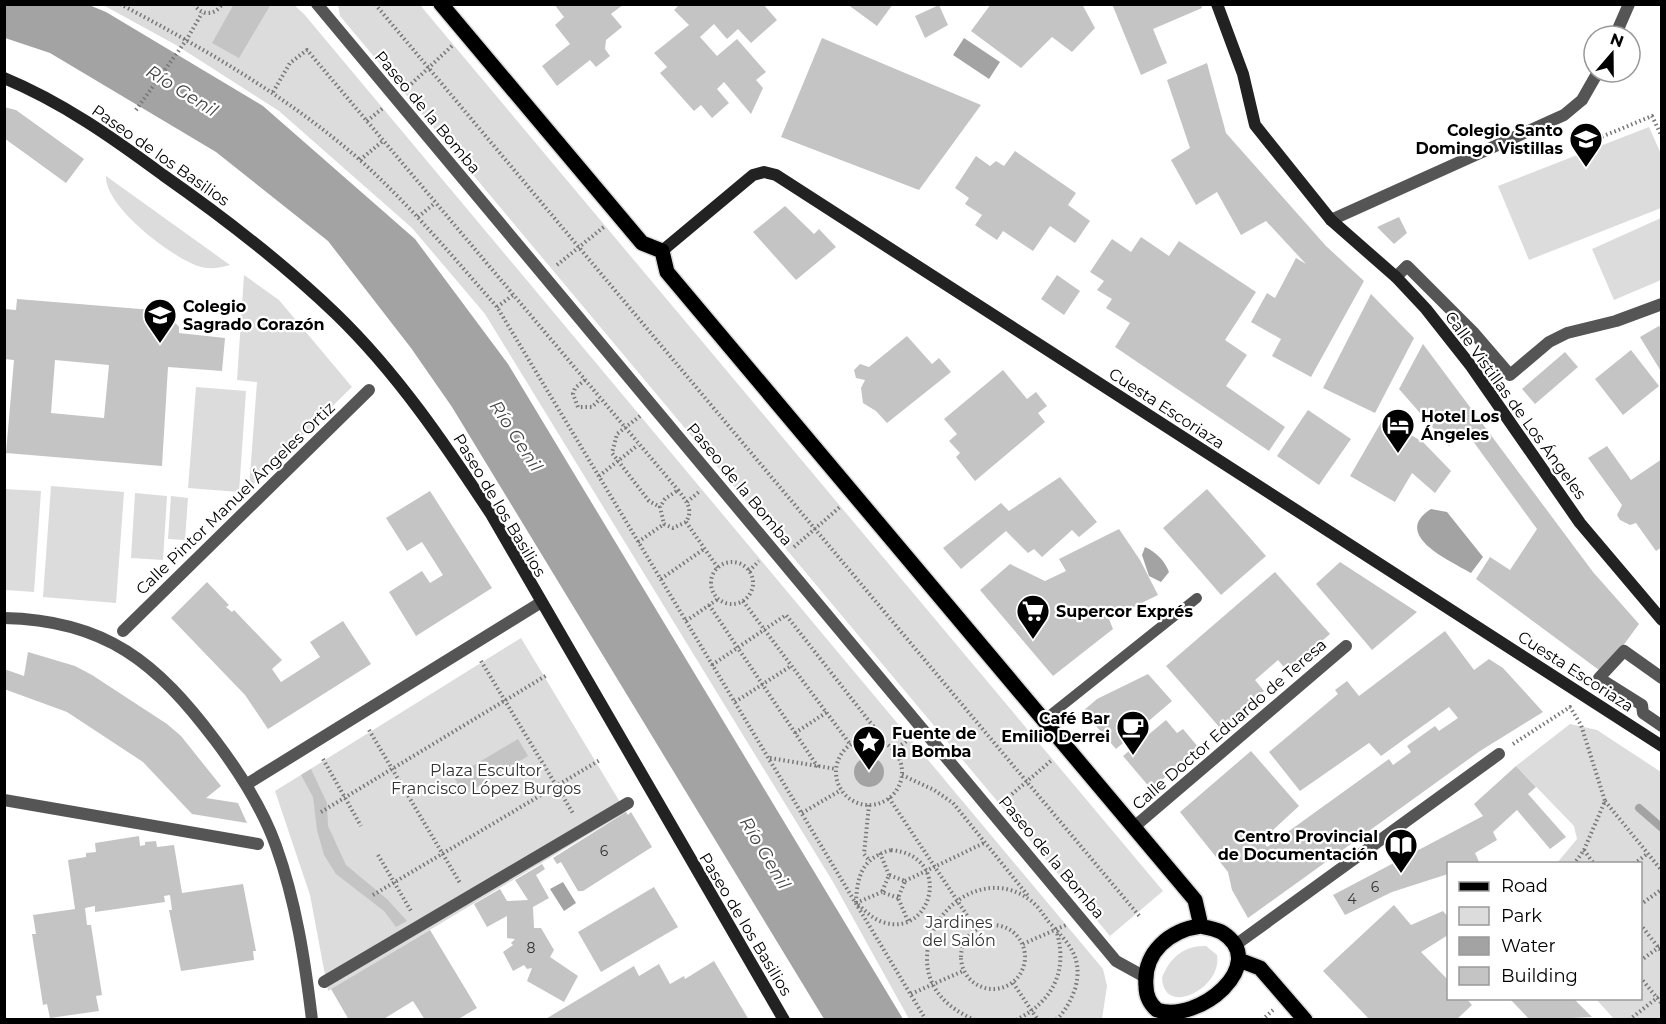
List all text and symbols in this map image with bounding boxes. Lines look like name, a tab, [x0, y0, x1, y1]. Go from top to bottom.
north arrow	[1582, 24, 1642, 84]
text: N	[1608, 29, 1626, 52]
street label: Paseo de la Bomba	[371, 47, 484, 178]
water label: Río Genil	[142, 60, 222, 122]
street label: Paseo de los Basilios	[88, 101, 233, 210]
place label: Colegio Santo Domingo Vistillas	[1415, 121, 1563, 158]
school or university icon: Colegio Santo Domingo Vistillas	[1568, 121, 1604, 168]
school or university icon: Colegio Sagrado Corazón	[142, 297, 178, 344]
place label: Colegio Sagrado Corazón	[183, 297, 325, 334]
street label: Calle Vistillas de Los Ángeles	[1441, 308, 1590, 503]
street label: Cuesta Escoriaza	[1105, 364, 1228, 453]
water label: Río Genil	[485, 396, 547, 476]
street label: Calle Pintor Manuel Ángeles Ortiz	[132, 398, 339, 599]
hotel icon: Hotel Los Ángeles	[1380, 407, 1416, 454]
place label: Hotel Los Ángeles	[1420, 407, 1500, 444]
street label: Paseo de la Bomba	[683, 419, 796, 550]
street label: Paseo de los Basilios	[449, 430, 550, 580]
supermarket icon: Supercor Exprés	[1015, 593, 1051, 640]
place label: Supercor Exprés	[1056, 602, 1193, 621]
street label: Cuesta Escoriaza	[1514, 627, 1637, 716]
street label: Calle Doctor Eduardo de Teresa	[1128, 635, 1330, 814]
place label: Café Bar Emilio Derrei	[1001, 709, 1110, 746]
cafe icon: Café Bar Emilio Derrei	[1115, 709, 1151, 756]
place icon: Fuente de la Bomba	[851, 724, 887, 771]
place label: Fuente de la Bomba	[892, 724, 977, 761]
park label: Plaza Escultor Francisco López Burgos	[391, 761, 581, 798]
street label: Paseo de la Bomba	[995, 792, 1108, 923]
water label: Río Genil	[735, 813, 795, 893]
place label: Centro Provincial de Documentación	[1218, 827, 1378, 864]
library icon: Centro Provincial de Documentación	[1383, 827, 1419, 874]
house number: 6	[600, 842, 609, 860]
street label: Paseo de los Basilios	[695, 849, 796, 999]
legend	[1447, 862, 1642, 1000]
text: Road	[1501, 875, 1548, 897]
house number: 6	[1371, 878, 1380, 896]
house number: 4	[1347, 890, 1357, 908]
text: Park	[1501, 905, 1542, 927]
park label: Jardines del Salón	[922, 913, 996, 950]
text: Water	[1501, 935, 1556, 957]
house number: 8	[527, 939, 536, 957]
text: Building	[1501, 965, 1578, 987]

